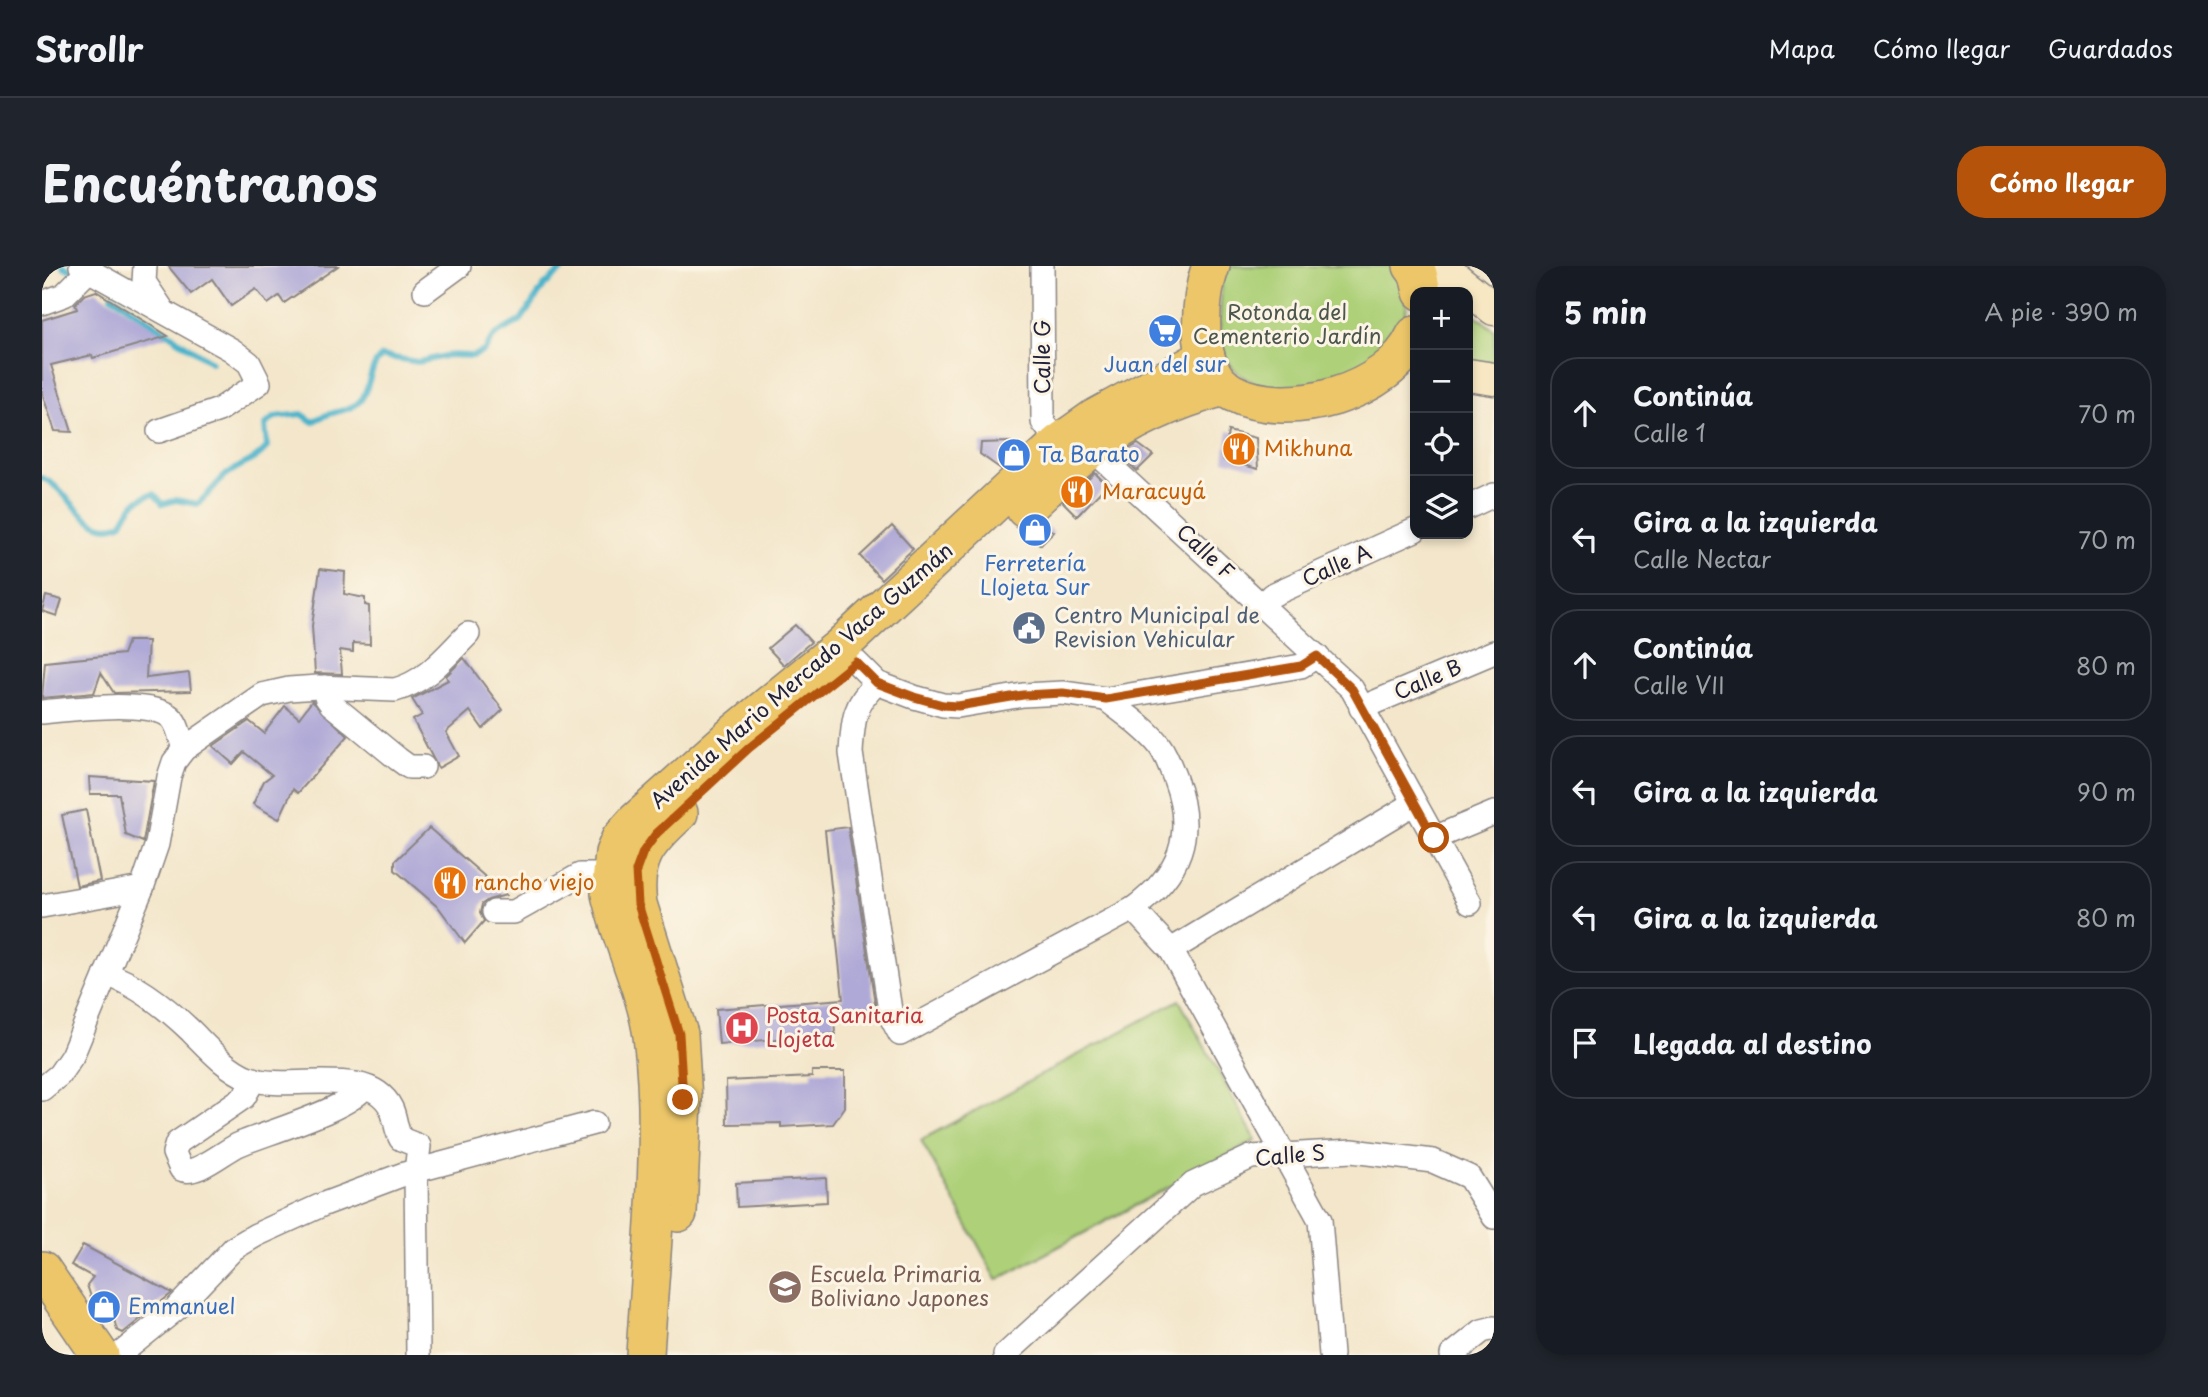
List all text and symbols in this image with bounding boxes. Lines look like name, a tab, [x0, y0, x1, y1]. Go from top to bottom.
text: Strollr	[35, 23, 144, 73]
text: Mapa	[1769, 30, 1835, 66]
text: Cómo llegar	[1873, 30, 2010, 66]
text: Guardados	[2048, 30, 2173, 66]
text: Encuéntranos	[42, 145, 378, 219]
button: Cómo llegar	[1957, 146, 2166, 218]
map controls	[1410, 287, 1473, 539]
button: +	[1410, 287, 1473, 350]
text: 5 min	[1564, 289, 1647, 334]
text: A pie · 390 m	[1984, 294, 2138, 329]
park label: Rotonda del Cementerio Jardín	[1193, 295, 1381, 351]
supermarket icon: Juan del sur	[1146, 312, 1184, 350]
street label: Calle G	[1025, 320, 1057, 394]
place label: Juan del sur	[1104, 347, 1226, 379]
button: −	[1410, 350, 1473, 413]
text: Continúa	[1633, 376, 1753, 415]
icon: ahead	[1566, 394, 1604, 432]
text: 70 m	[2078, 396, 2136, 431]
button: locate	[1410, 413, 1473, 476]
text: Calle 1	[1633, 415, 1706, 450]
restaurant icon: Mikhuna	[1220, 430, 1258, 468]
place label: Mikhuna	[1264, 431, 1352, 463]
shop icon: Ta Barato	[995, 436, 1033, 474]
place label: Ta Barato	[1038, 437, 1140, 469]
restaurant icon: Maracuyá	[1058, 473, 1096, 511]
place label: Maracuyá	[1102, 474, 1206, 506]
button: layers	[1410, 476, 1473, 539]
text: Gira a la izquierda	[1633, 502, 1878, 541]
shop icon: Ferretería Llojeta Sur	[1016, 511, 1054, 549]
street label: Calle F	[1170, 515, 1243, 586]
icon: left	[1566, 520, 1604, 558]
text: 70 m	[2078, 522, 2136, 557]
street label: Avenida Mario Mercado Vaca Guzmán	[642, 534, 959, 815]
street label: Calle A	[1296, 535, 1376, 594]
text: Calle Nectar	[1633, 541, 1771, 576]
place label: Ferretería Llojeta Sur	[980, 546, 1090, 602]
place label: Centro Municipal de Revision Vehicular	[1054, 598, 1260, 654]
public building icon: Centro Municipal de Revision Vehicular	[1010, 609, 1048, 647]
text: Continúa	[1633, 628, 1753, 667]
icon: ahead	[1566, 646, 1604, 684]
text: 80 m	[2076, 648, 2136, 683]
street label: Calle B	[1388, 650, 1466, 707]
text: Calle VII	[1633, 667, 1725, 702]
icon: left	[1566, 772, 1604, 810]
text: Gira a la izquierda	[1633, 772, 1878, 811]
text: 90 m	[2077, 774, 2136, 809]
route start	[1418, 822, 1449, 853]
restaurant icon: rancho viejo	[431, 864, 469, 902]
place label: rancho viejo	[474, 865, 595, 897]
icon: left	[1566, 898, 1604, 936]
text: Gira a la izquierda	[1633, 898, 1878, 937]
text: 80 m	[2076, 900, 2136, 935]
place label: Posta Sanitaria Llojeta	[766, 998, 924, 1054]
hospital icon: Posta Sanitaria Llojeta	[723, 1009, 761, 1047]
icon: arrive	[1566, 1024, 1604, 1062]
text: Llegada al destino	[1633, 1024, 1872, 1063]
route end	[667, 1084, 698, 1115]
street label: Calle S	[1253, 1135, 1326, 1173]
place label: Escuela Primaria Boliviano Japones	[810, 1257, 989, 1313]
school or university icon: Escuela Primaria Boliviano Japones	[766, 1268, 804, 1306]
shop icon: Emmanuel	[85, 1288, 123, 1326]
place label: Emmanuel	[128, 1289, 235, 1321]

